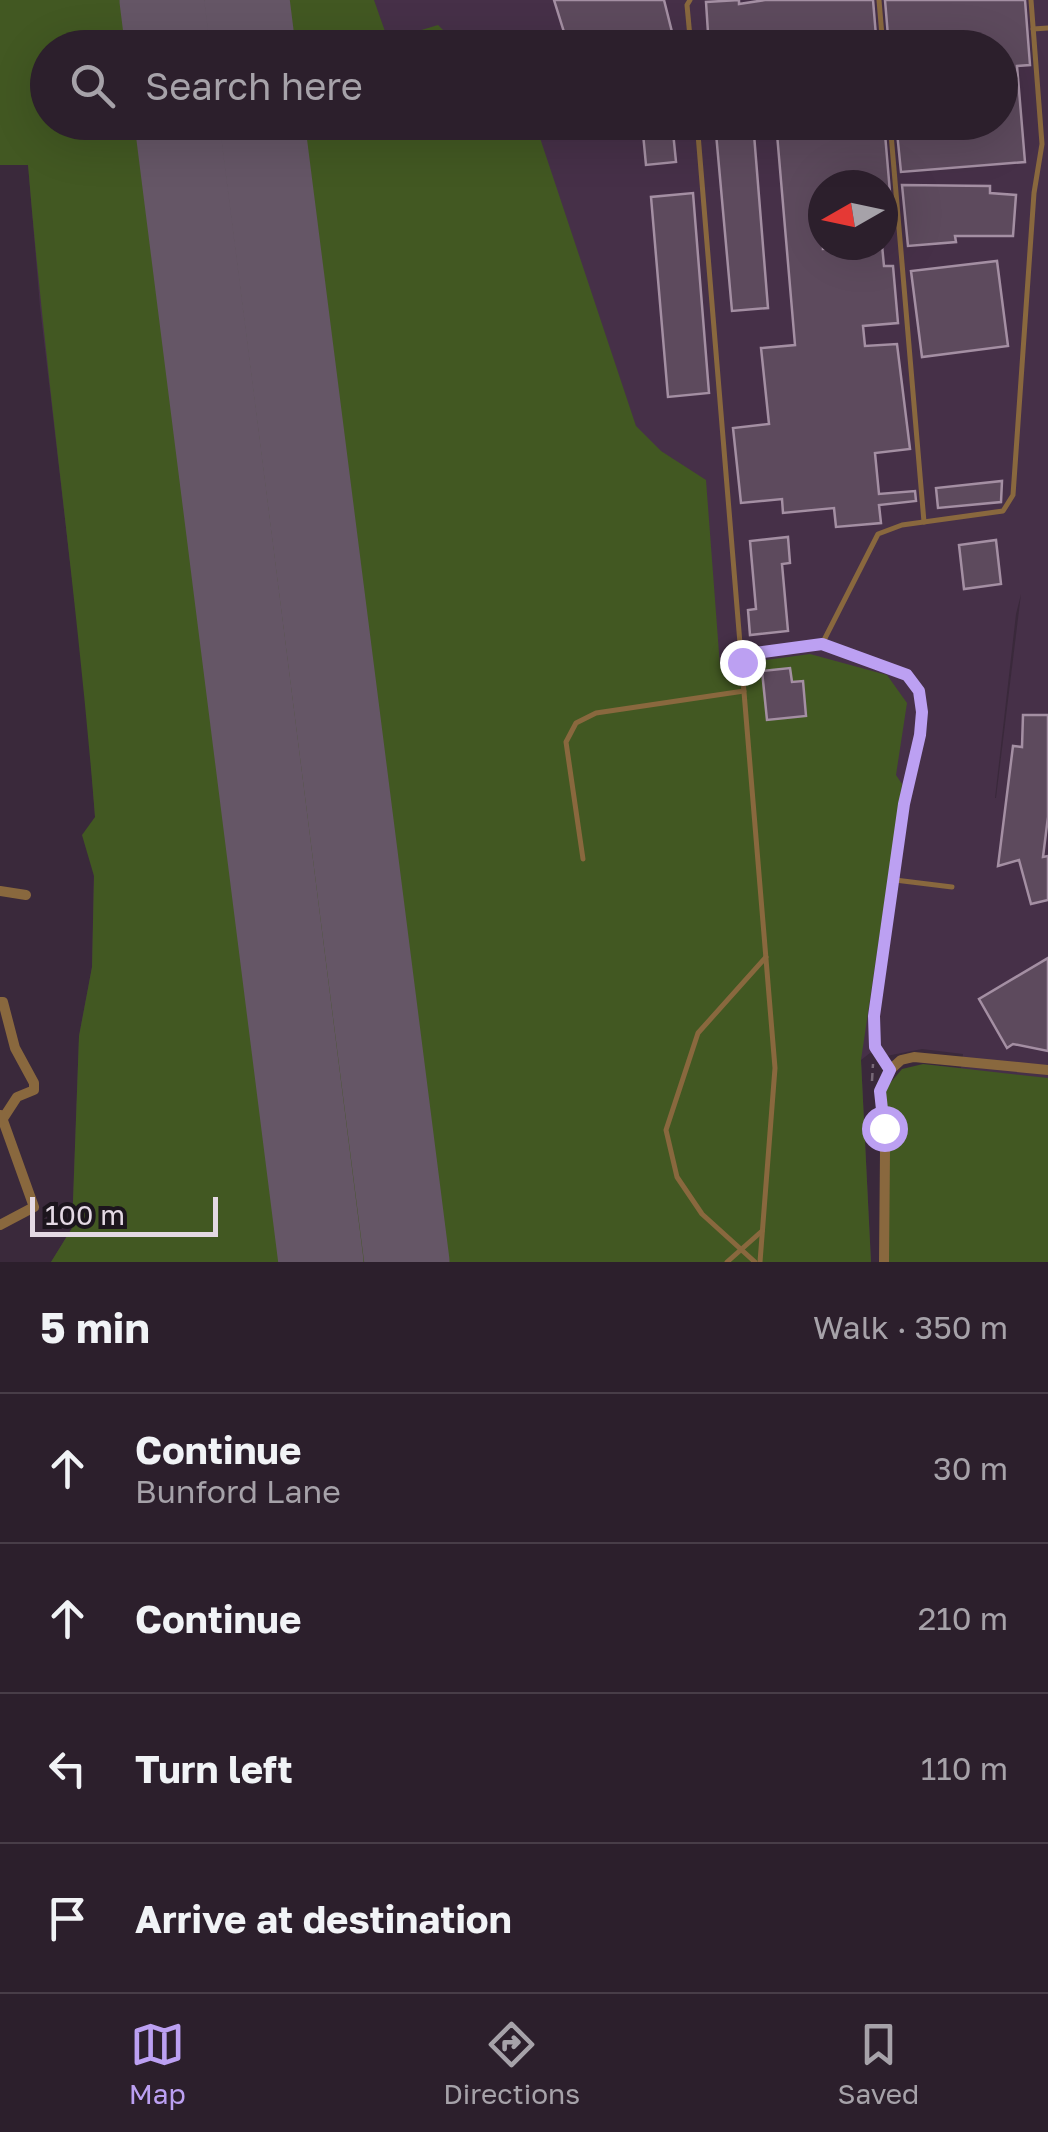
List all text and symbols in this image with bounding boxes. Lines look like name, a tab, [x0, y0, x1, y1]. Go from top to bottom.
search box	[30, 30, 1018, 140]
icon: search	[65, 58, 120, 113]
text: Search here	[145, 63, 363, 108]
north arrow	[808, 170, 898, 260]
route end	[720, 640, 766, 686]
route start	[862, 1106, 908, 1152]
scale bar	[30, 1192, 218, 1236]
text: 100 m	[45, 1198, 125, 1231]
text: 5 min	[40, 1302, 150, 1352]
text: Walk · 350 m	[813, 1308, 1008, 1346]
text: Continue	[135, 1427, 301, 1472]
icon: ahead	[40, 1441, 95, 1496]
text: 30 m	[933, 1449, 1008, 1487]
text: Bunford Lane	[135, 1472, 341, 1510]
icon: ahead	[40, 1591, 95, 1646]
text: Continue	[135, 1596, 301, 1641]
text: 210 m	[918, 1599, 1008, 1637]
icon: left	[40, 1741, 95, 1796]
text: Turn left	[135, 1746, 293, 1791]
text: 110 m	[921, 1749, 1008, 1787]
icon: arrive	[40, 1891, 95, 1946]
text: Arrive at destination	[135, 1896, 512, 1941]
tab: Map	[129, 2017, 186, 2110]
tab: Directions	[443, 2017, 580, 2110]
tab: Saved	[837, 2017, 919, 2110]

